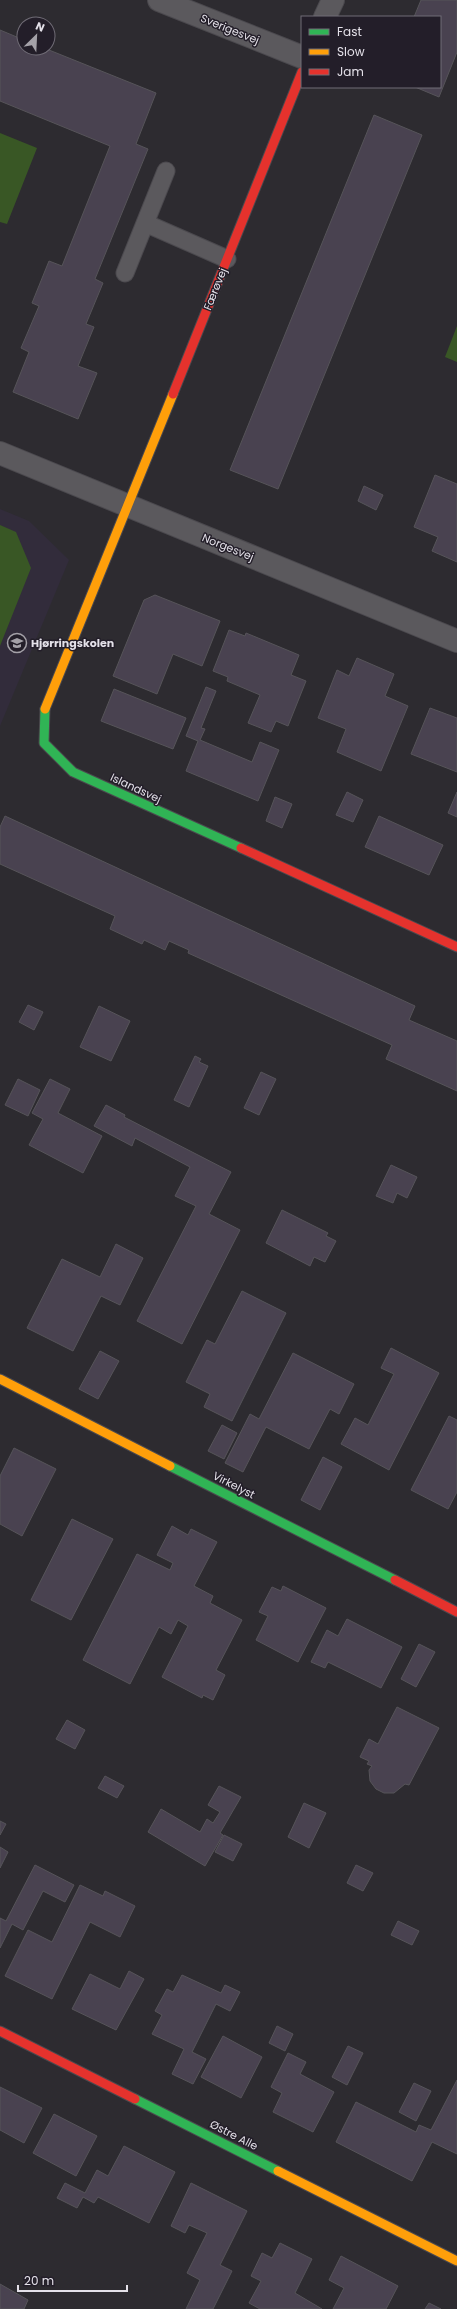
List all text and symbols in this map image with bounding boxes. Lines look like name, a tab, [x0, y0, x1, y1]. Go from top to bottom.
street label: Sverigesvej	[198, 10, 262, 48]
north arrow	[16, 16, 56, 56]
legend	[301, 16, 441, 88]
text: N	[33, 18, 47, 36]
text: Fast	[337, 23, 362, 40]
text: Slow	[337, 43, 365, 60]
text: Jam	[337, 63, 364, 80]
street label: Færøvej	[199, 265, 231, 313]
street label: Norgesvej	[200, 529, 257, 565]
school or university icon: Hjørringskolen	[6, 632, 28, 654]
place label: Hjørringskolen	[31, 635, 114, 651]
street label: Islandsvej	[108, 769, 164, 807]
street label: Virkelyst	[210, 1468, 258, 1502]
street label: Østre Alle	[207, 2116, 261, 2154]
scale bar	[18, 2267, 127, 2293]
text: 20 m	[24, 2272, 54, 2289]

